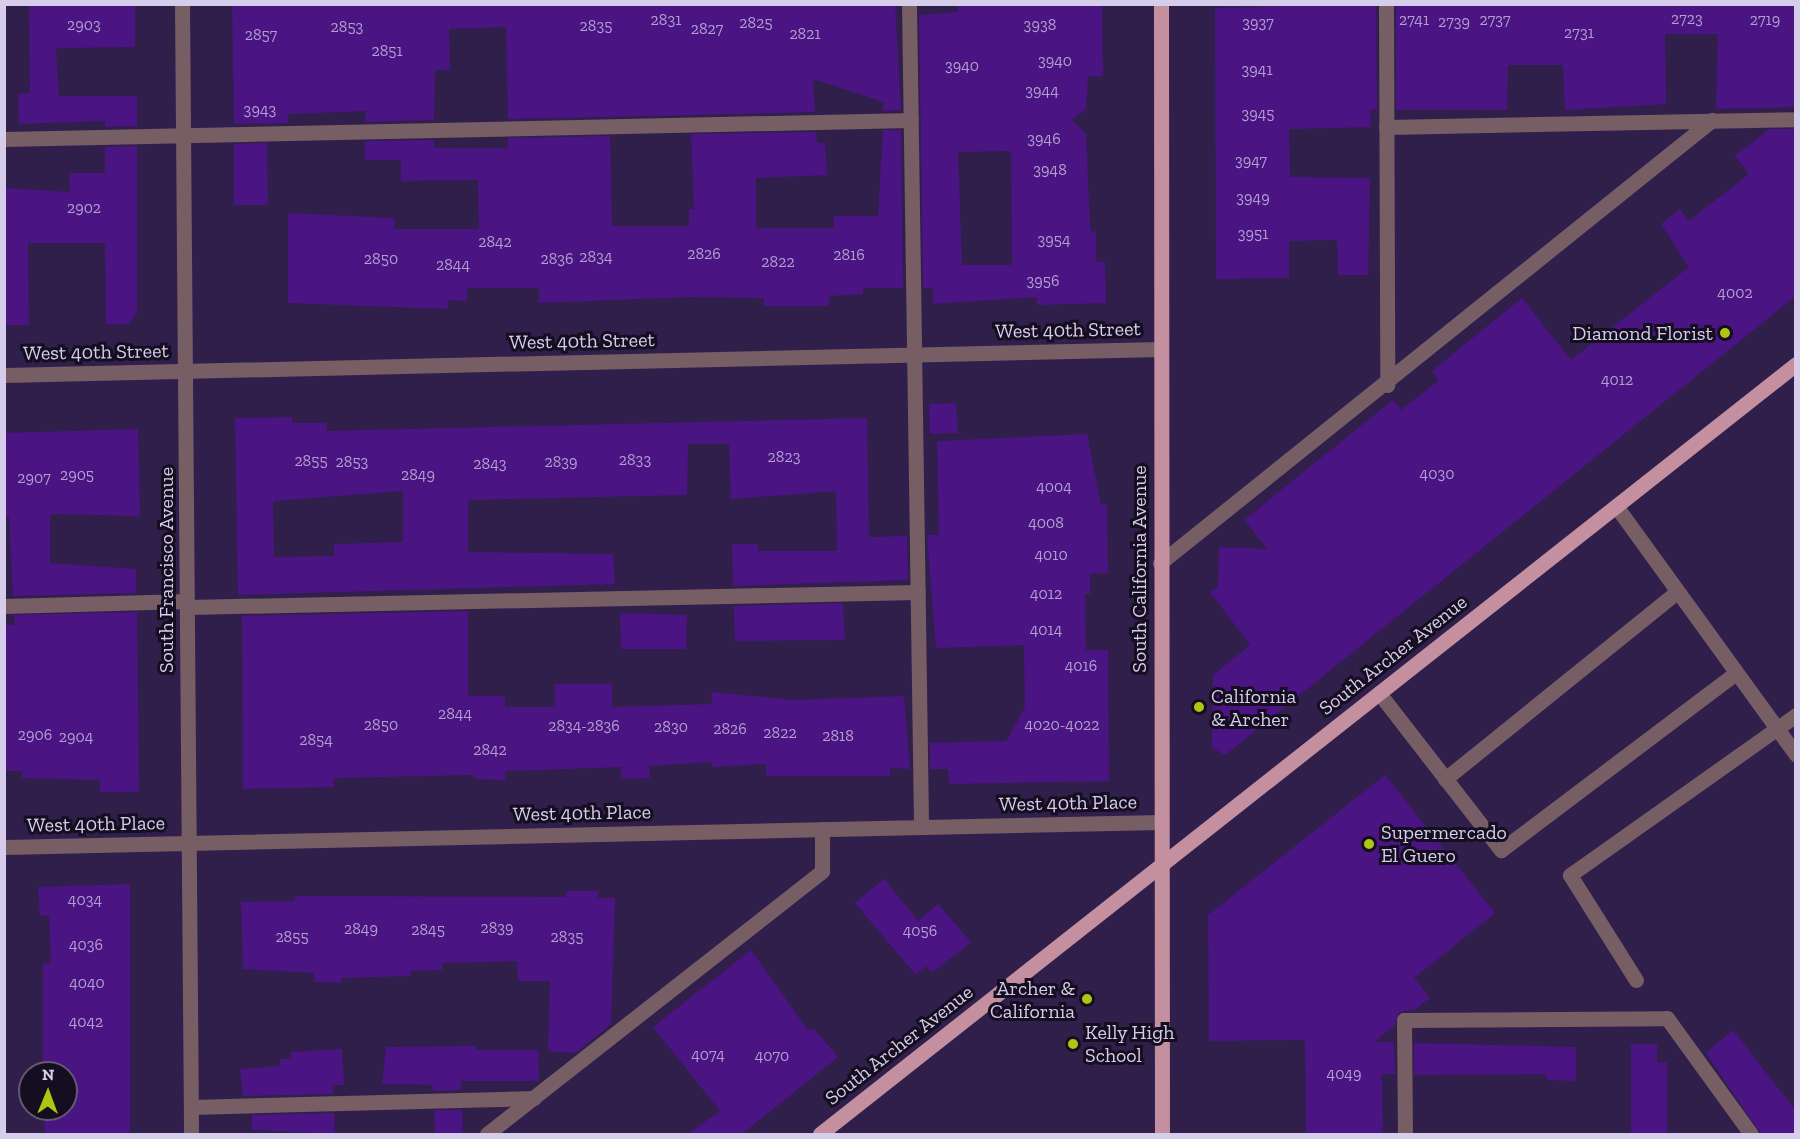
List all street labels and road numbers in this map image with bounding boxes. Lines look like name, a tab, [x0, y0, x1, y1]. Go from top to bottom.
street label: West 40th Street	[995, 317, 1141, 343]
street label: West 40th Street	[509, 328, 655, 354]
street label: West 40th Street	[23, 339, 169, 365]
street label: South California Avenue	[1127, 465, 1151, 673]
street label: South Francisco Avenue	[154, 467, 178, 673]
street label: South Archer Avenue	[1314, 589, 1472, 721]
street label: West 40th Place	[999, 790, 1137, 816]
street label: West 40th Place	[513, 800, 651, 826]
street label: West 40th Place	[27, 811, 165, 837]
street label: South Archer Avenue	[820, 979, 978, 1111]

